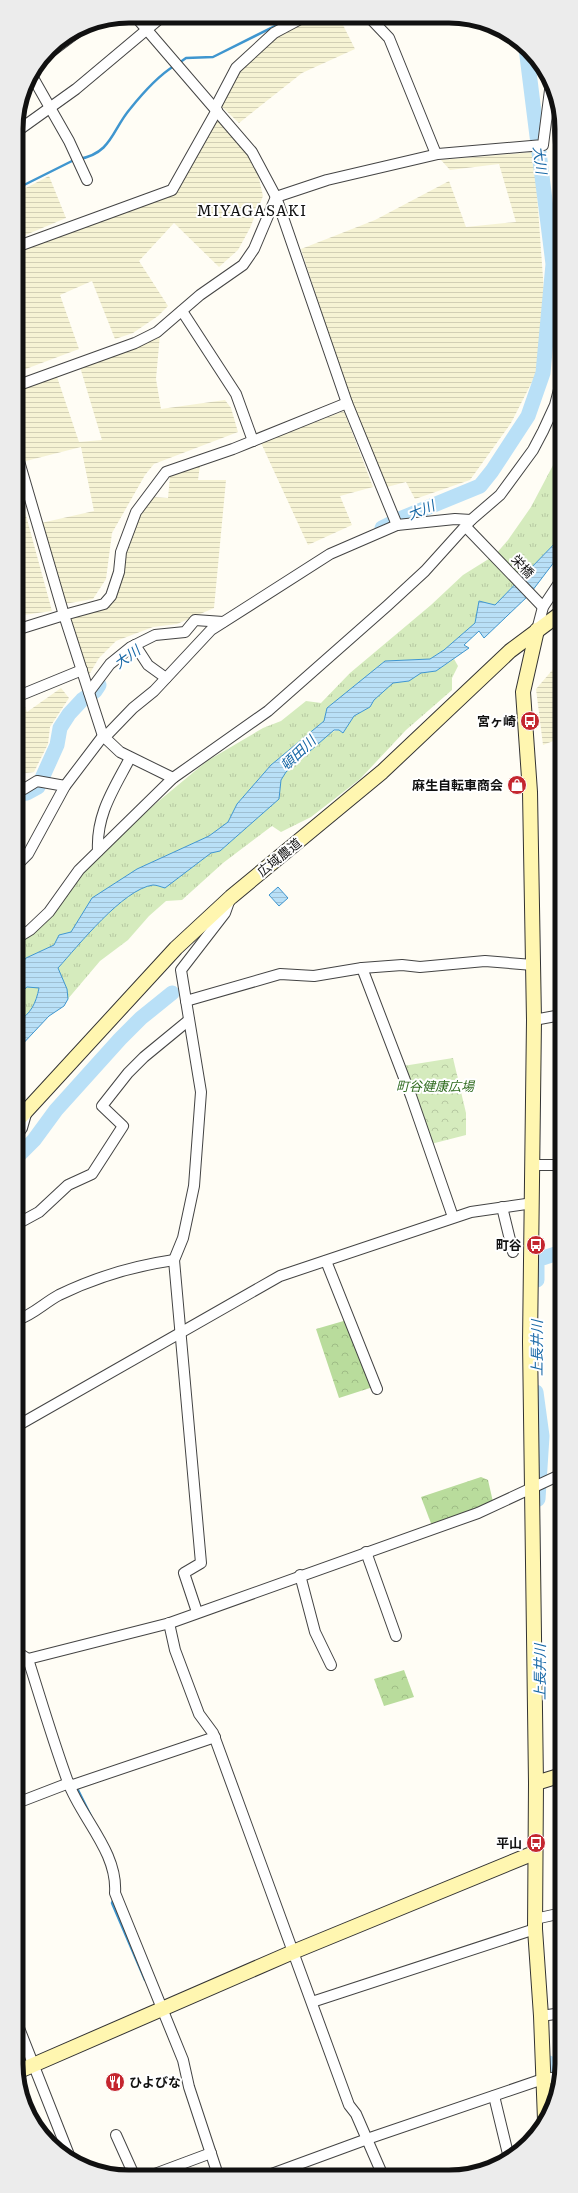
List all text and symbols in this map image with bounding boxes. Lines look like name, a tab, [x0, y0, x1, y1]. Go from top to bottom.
water label: 大川	[529, 145, 553, 177]
district label: MIYAGASAKI	[197, 198, 307, 221]
water label: 大川	[404, 494, 439, 524]
street label: 栄橋	[508, 550, 539, 582]
water label: 大川	[109, 639, 145, 673]
bus stop icon: 宮ヶ崎	[519, 710, 541, 732]
place label: 宮ヶ崎	[477, 711, 516, 730]
water label: 頓田川	[275, 729, 321, 774]
shop icon: 麻生自転車商会	[506, 774, 528, 796]
place label: 麻生自転車商会	[412, 775, 503, 794]
street label: 広域農道	[252, 833, 305, 880]
park label: 町谷健康広場	[396, 1076, 476, 1095]
bus stop icon: 町谷	[525, 1234, 547, 1256]
place label: 町谷	[496, 1235, 522, 1254]
water label: 上長井川	[526, 1318, 546, 1376]
water label: 上長井川	[529, 1642, 549, 1700]
bus stop icon: 平山	[525, 1832, 547, 1854]
place label: 平山	[496, 1833, 522, 1852]
restaurant icon: ひよびな	[104, 2071, 126, 2093]
place label: ひよびな	[129, 2072, 181, 2091]

